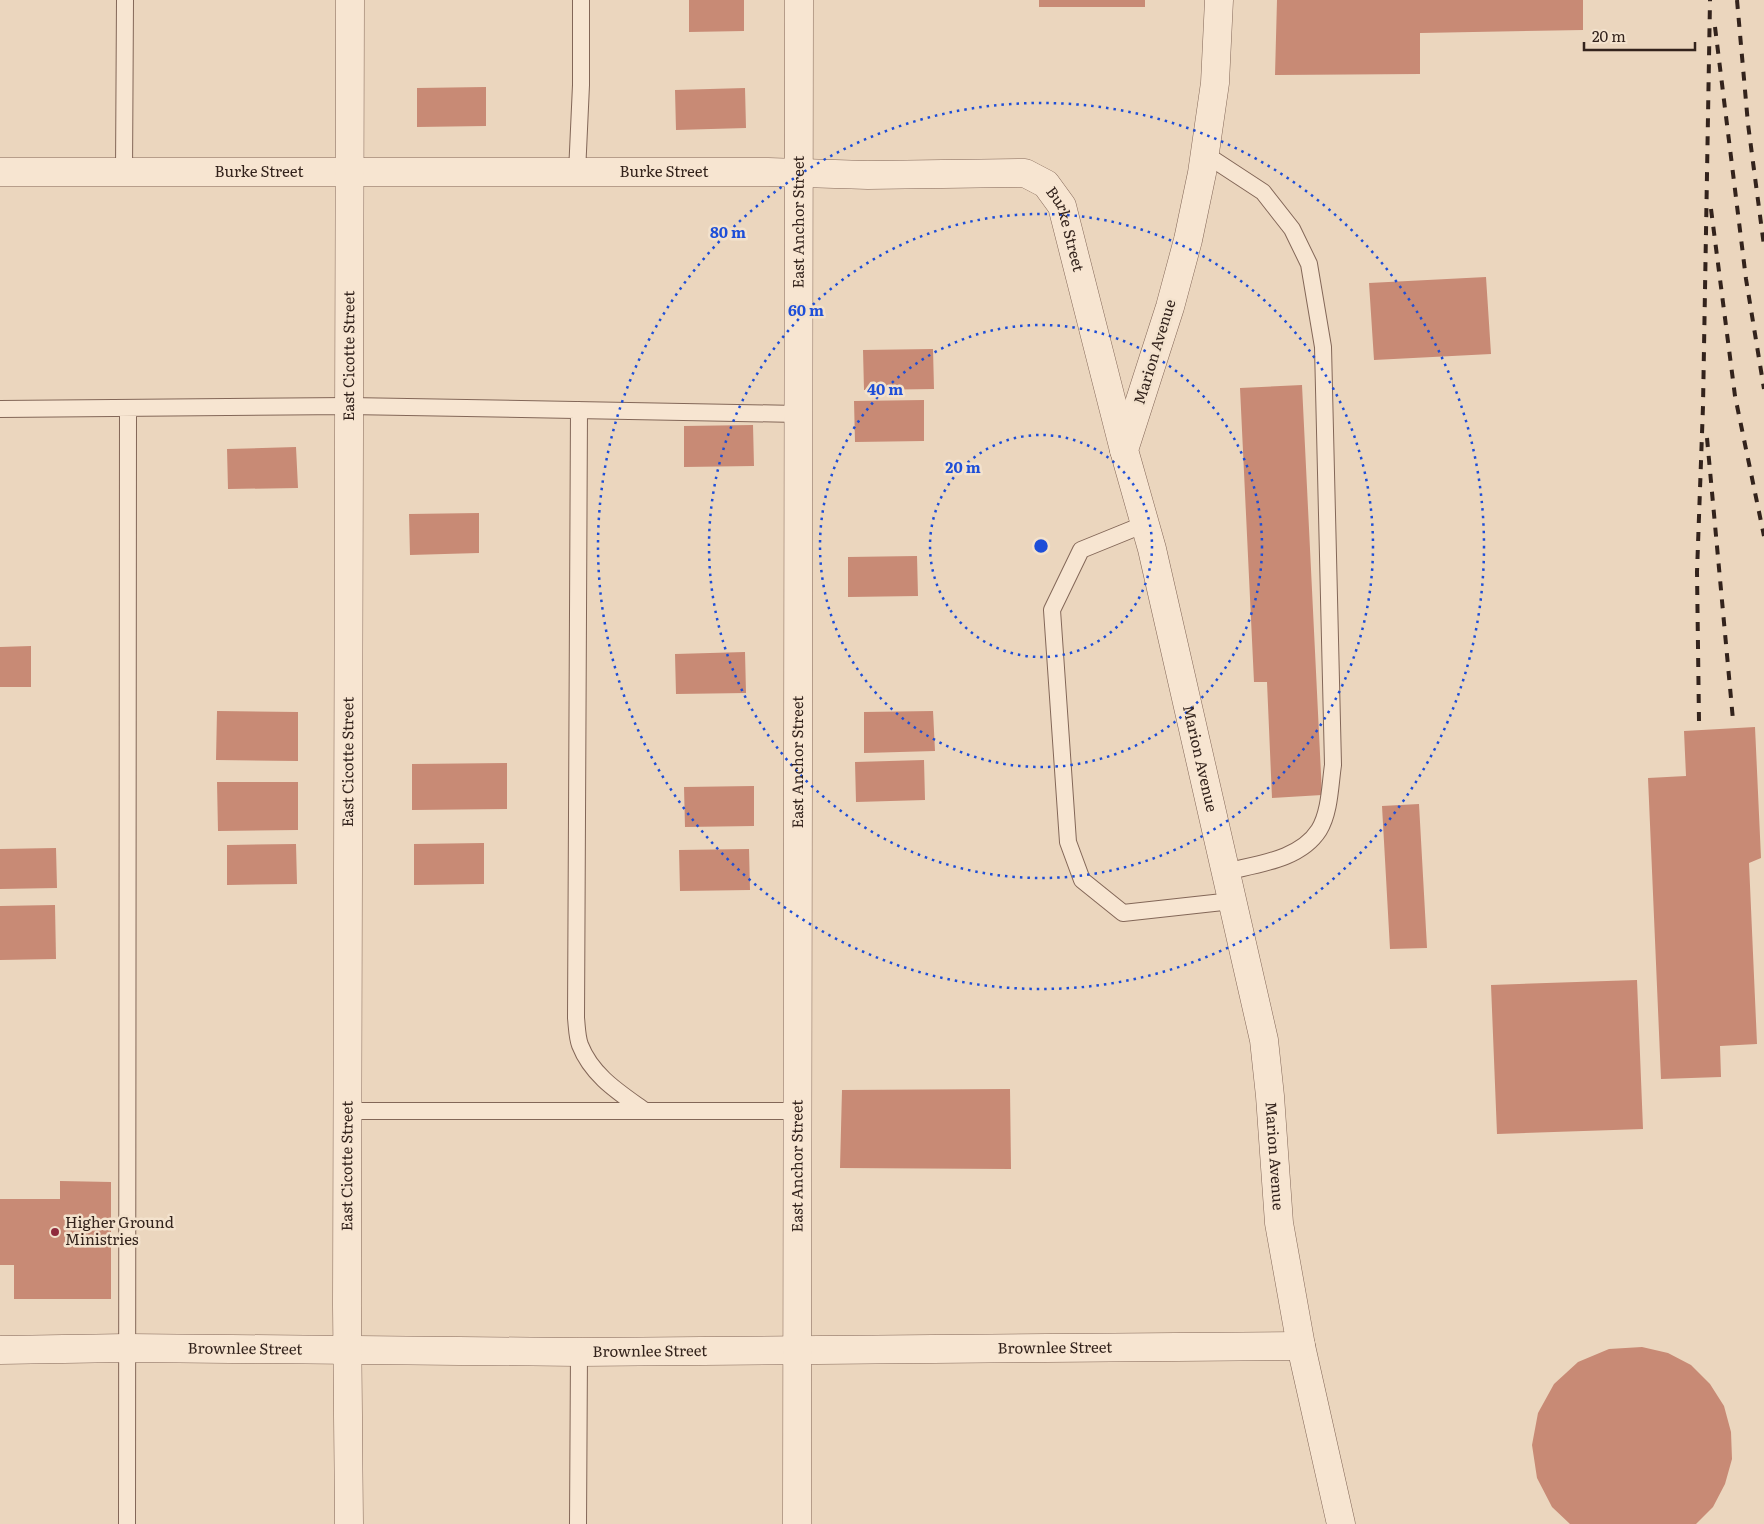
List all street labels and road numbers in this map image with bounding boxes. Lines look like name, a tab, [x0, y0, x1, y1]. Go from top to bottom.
street label: East Anchor Street	[786, 156, 809, 288]
street label: Burke Street	[215, 159, 303, 182]
street label: Burke Street	[620, 159, 708, 182]
street label: Burke Street	[1041, 181, 1091, 274]
street label: East Cicotte Street	[336, 291, 359, 421]
street label: Marion Avenue	[1127, 296, 1181, 407]
street label: East Anchor Street	[785, 696, 808, 828]
street label: East Cicotte Street	[335, 697, 358, 827]
street label: Marion Avenue	[1178, 703, 1225, 814]
street label: East Anchor Street	[784, 1100, 808, 1232]
street label: East Cicotte Street	[334, 1101, 357, 1231]
street label: Marion Avenue	[1260, 1101, 1291, 1211]
street label: Brownlee Street	[997, 1335, 1112, 1359]
street label: Brownlee Street	[187, 1336, 302, 1360]
street label: Brownlee Street	[592, 1338, 707, 1362]

